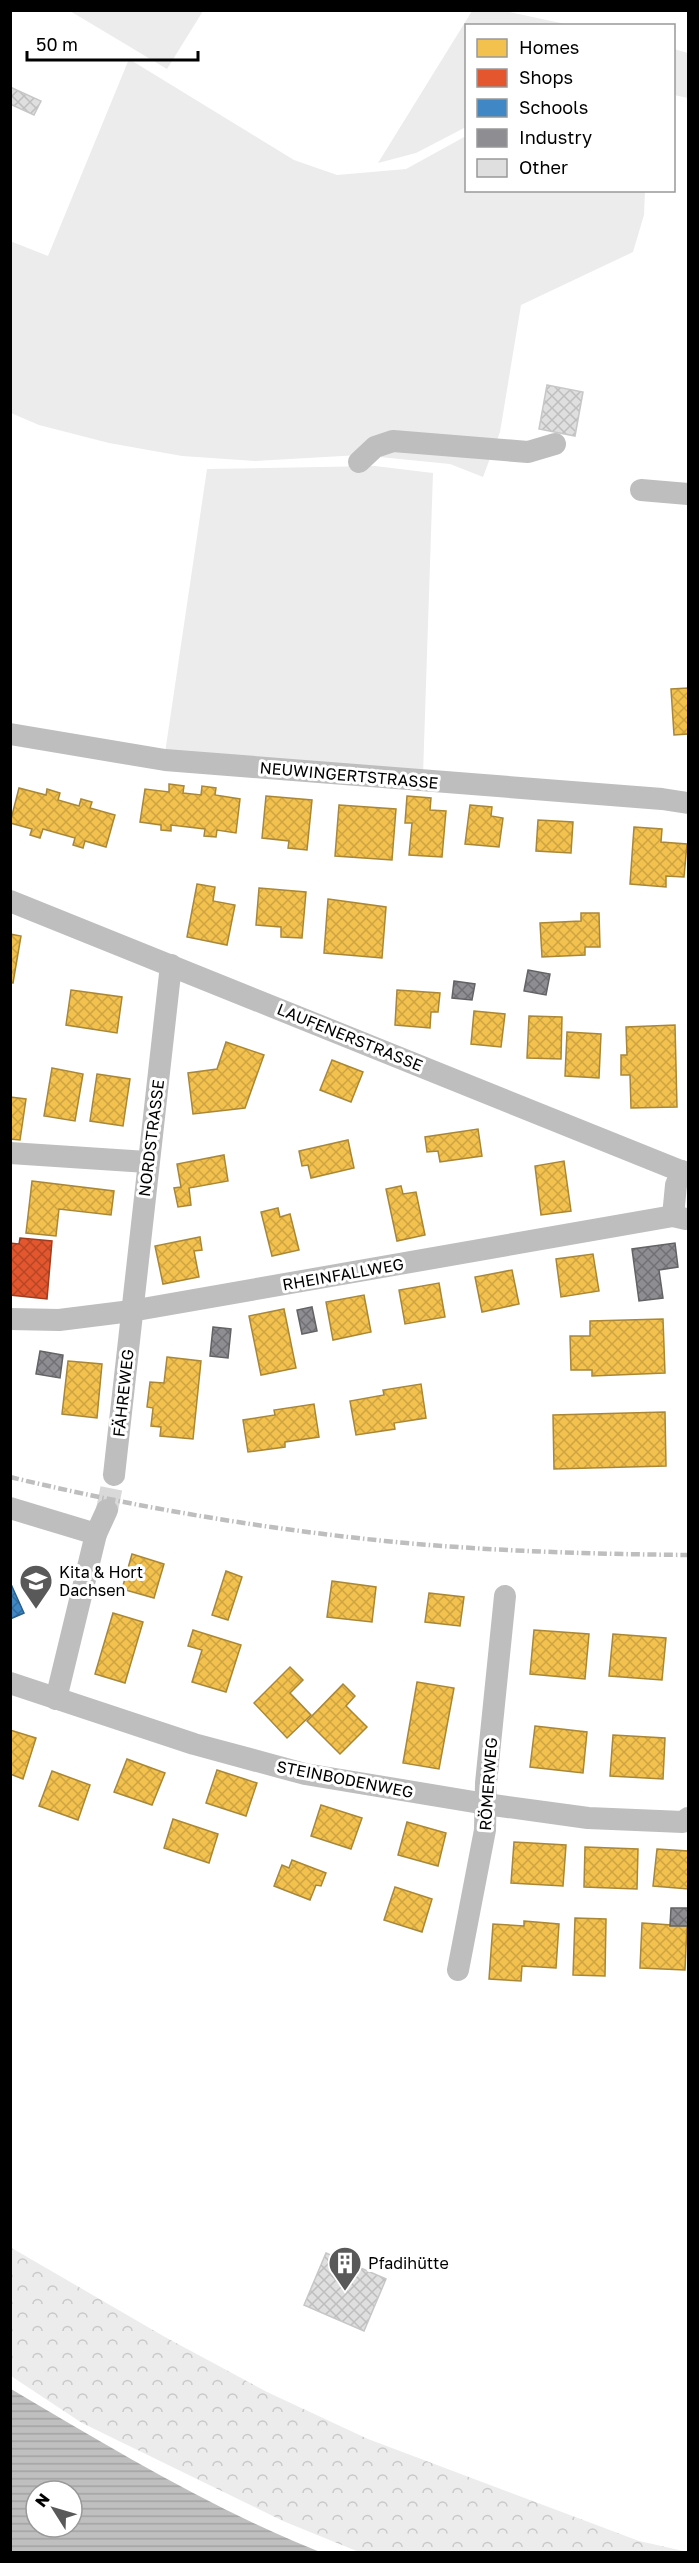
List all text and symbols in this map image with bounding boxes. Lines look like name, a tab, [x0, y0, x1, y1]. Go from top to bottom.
scale bar	[27, 24, 198, 62]
legend	[465, 24, 675, 192]
text: 50 m	[36, 33, 78, 55]
text: Homes	[519, 36, 579, 58]
text: Shops	[519, 66, 573, 88]
text: Schools	[519, 96, 588, 118]
text: Industry	[519, 126, 592, 148]
text: Other	[519, 156, 568, 178]
street label: NEUWINGERTSTRASSE	[259, 757, 439, 793]
street label: LAUFENERSTRASSE	[274, 999, 426, 1075]
street label: NORDSTRASSE	[134, 1078, 168, 1198]
street label: RHEINFALLWEG	[281, 1253, 405, 1295]
street label: FÄHREWEG	[108, 1348, 138, 1438]
place label: Kita & Hort Dachsen	[59, 1562, 143, 1600]
school or university icon: Kita & Hort Dachsen	[18, 1563, 54, 1610]
street label: RÖMERWEG	[475, 1737, 501, 1831]
street label: STEINBODENWEG	[275, 1756, 415, 1802]
building icon: Pfadihütte	[327, 2245, 363, 2292]
place label: Pfadihütte	[368, 2253, 449, 2273]
north arrow	[24, 2479, 84, 2539]
text: N	[30, 2489, 54, 2511]

